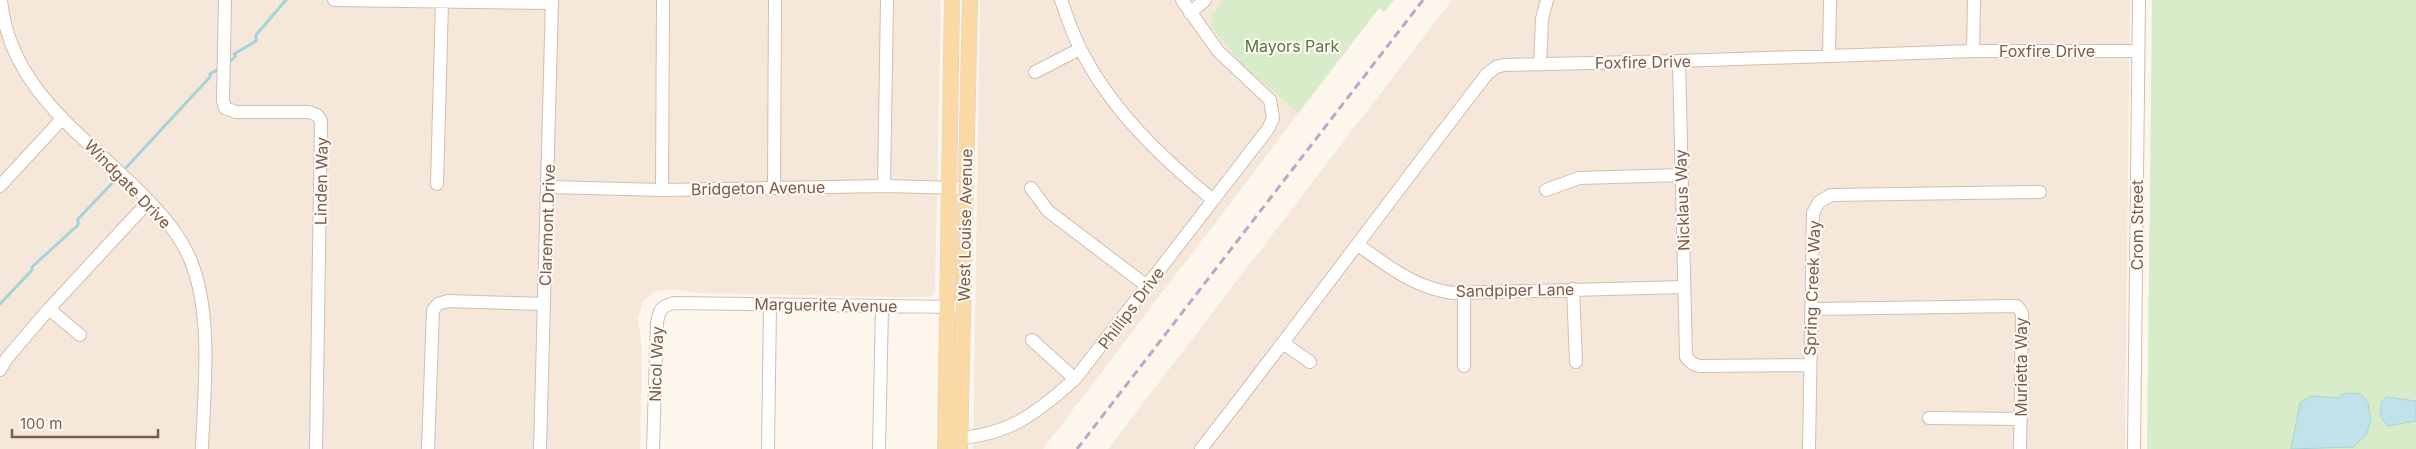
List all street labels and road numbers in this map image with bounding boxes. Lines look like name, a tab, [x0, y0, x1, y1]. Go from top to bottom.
street label: Foxfire Drive	[1999, 41, 2095, 61]
street label: Foxfire Drive	[1595, 51, 1691, 73]
street label: Windgate Drive	[80, 135, 176, 233]
street label: Linden Way	[310, 137, 332, 225]
street label: West Louise Avenue	[954, 148, 976, 302]
street label: Nicklaus Way	[1670, 149, 1694, 251]
street label: Claremont Drive	[535, 164, 559, 286]
street label: Bridgeton Avenue	[691, 177, 825, 199]
street label: Crom Street	[2127, 180, 2147, 270]
street label: Spring Creek Way	[1800, 220, 1824, 356]
street label: Phillips Drive	[1094, 263, 1168, 353]
street label: Sandpiper Lane	[1456, 279, 1574, 301]
street label: Marguerite Avenue	[754, 294, 898, 316]
street label: Murietta Way	[2011, 317, 2031, 417]
street label: Nicol Way	[645, 326, 667, 402]

